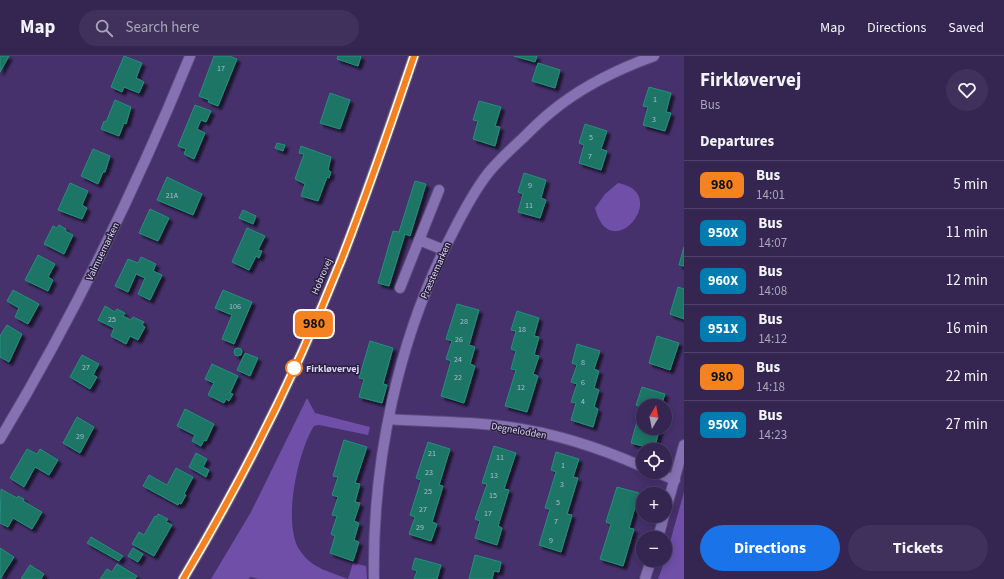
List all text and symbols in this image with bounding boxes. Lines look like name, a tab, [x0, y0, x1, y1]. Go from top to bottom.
search box	[79, 10, 359, 46]
text: Map	[20, 14, 55, 41]
icon: search	[93, 17, 115, 39]
text: Search here	[125, 17, 199, 38]
text: Map	[820, 18, 845, 38]
text: Directions	[867, 18, 926, 38]
text: Saved	[948, 18, 984, 38]
house number: 17	[217, 63, 225, 74]
text: Firkløvervej	[700, 67, 801, 94]
button: heart	[946, 69, 988, 111]
house number: 1	[653, 94, 657, 105]
text: Bus	[700, 96, 720, 114]
house number: 3	[652, 114, 656, 125]
text: Departures	[700, 131, 774, 152]
house number: 5	[589, 132, 593, 143]
house number: 7	[588, 151, 592, 162]
text: Bus	[756, 165, 780, 186]
text: 5 min	[953, 174, 988, 195]
text: 980	[711, 175, 733, 195]
house number: 9	[528, 180, 532, 191]
text: 14:01	[756, 186, 785, 204]
house number: 21A	[166, 190, 179, 201]
house number: 11	[525, 200, 533, 211]
text: Bus	[758, 213, 782, 234]
street label: Valmuemarken	[83, 220, 123, 283]
text: 11 min	[946, 222, 988, 243]
text: 950X	[708, 223, 738, 243]
text: 14:07	[758, 234, 787, 252]
street label: Præstemarken	[417, 240, 455, 301]
street label: Hobrovej	[308, 256, 336, 297]
text: Bus	[758, 261, 782, 282]
text: 12 min	[946, 270, 988, 291]
text: 960X	[708, 271, 738, 291]
text: 14:08	[758, 282, 787, 300]
house number: 106	[229, 301, 241, 312]
text: Bus	[758, 309, 782, 330]
line badge: 980	[291, 311, 337, 337]
house number: 25	[108, 314, 116, 325]
text: 980	[303, 314, 325, 334]
house number: 28	[460, 316, 468, 327]
text: 16 min	[946, 318, 988, 339]
text: 951X	[708, 319, 738, 339]
house number: 18	[518, 324, 526, 335]
text: 14:12	[758, 330, 787, 348]
house number: 26	[455, 334, 463, 345]
house number: 24	[454, 354, 462, 365]
house number: 8	[581, 357, 585, 368]
text: Bus	[756, 357, 780, 378]
marker: Firkløvervej	[285, 359, 303, 377]
house number: 27	[82, 362, 90, 373]
place label: Firkløvervej	[306, 362, 359, 376]
text: 22 min	[946, 366, 988, 387]
text: 980	[711, 367, 733, 387]
house number: 22	[454, 372, 462, 383]
house number: 6	[581, 377, 585, 388]
text: 14:18	[756, 378, 785, 396]
house number: 12	[517, 382, 525, 393]
house number: 4	[581, 396, 585, 407]
north arrow	[636, 399, 672, 435]
map controls	[636, 399, 672, 567]
text: Bus	[758, 405, 782, 426]
text: 27 min	[946, 414, 988, 435]
text: 950X	[708, 415, 738, 435]
street label: Degnelodden	[490, 419, 548, 443]
text: 14:23	[758, 426, 787, 444]
house number: 29	[76, 431, 84, 442]
button: locate	[636, 443, 672, 479]
house number: 21	[428, 448, 436, 459]
house number: 11	[496, 452, 504, 463]
house number: 1	[561, 460, 565, 471]
house number: 23	[425, 467, 433, 478]
house number: 13	[490, 470, 498, 481]
house number: 3	[560, 479, 564, 490]
house number: 25	[424, 486, 432, 497]
button: +	[636, 487, 672, 523]
house number: 15	[489, 490, 497, 501]
house number: 5	[556, 497, 560, 508]
house number: 27	[419, 504, 427, 515]
house number: 17	[484, 508, 492, 519]
house number: 7	[554, 516, 558, 527]
house number: 29	[416, 522, 424, 533]
button: Directions	[700, 525, 840, 571]
button: Tickets	[848, 525, 988, 571]
button: −	[636, 531, 672, 567]
house number: 9	[549, 535, 553, 546]

